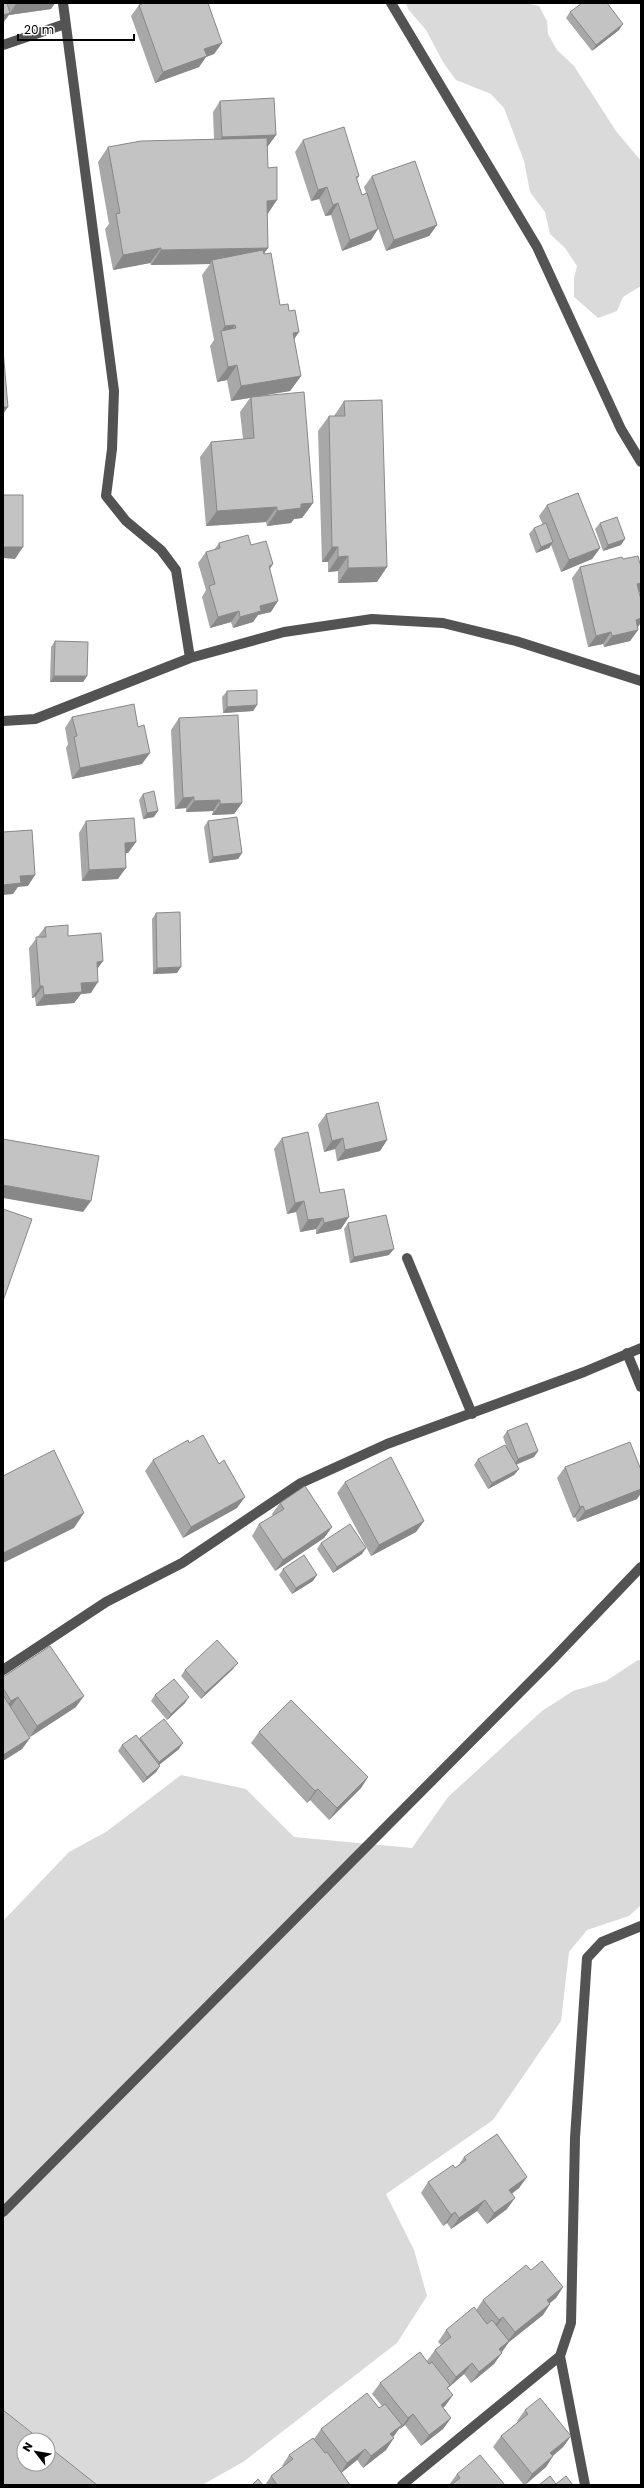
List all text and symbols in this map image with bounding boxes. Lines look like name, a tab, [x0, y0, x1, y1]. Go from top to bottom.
scale bar	[18, 16, 134, 42]
text: 20 m	[24, 21, 54, 38]
north arrow	[16, 2432, 56, 2472]
text: N	[18, 2439, 36, 2455]

